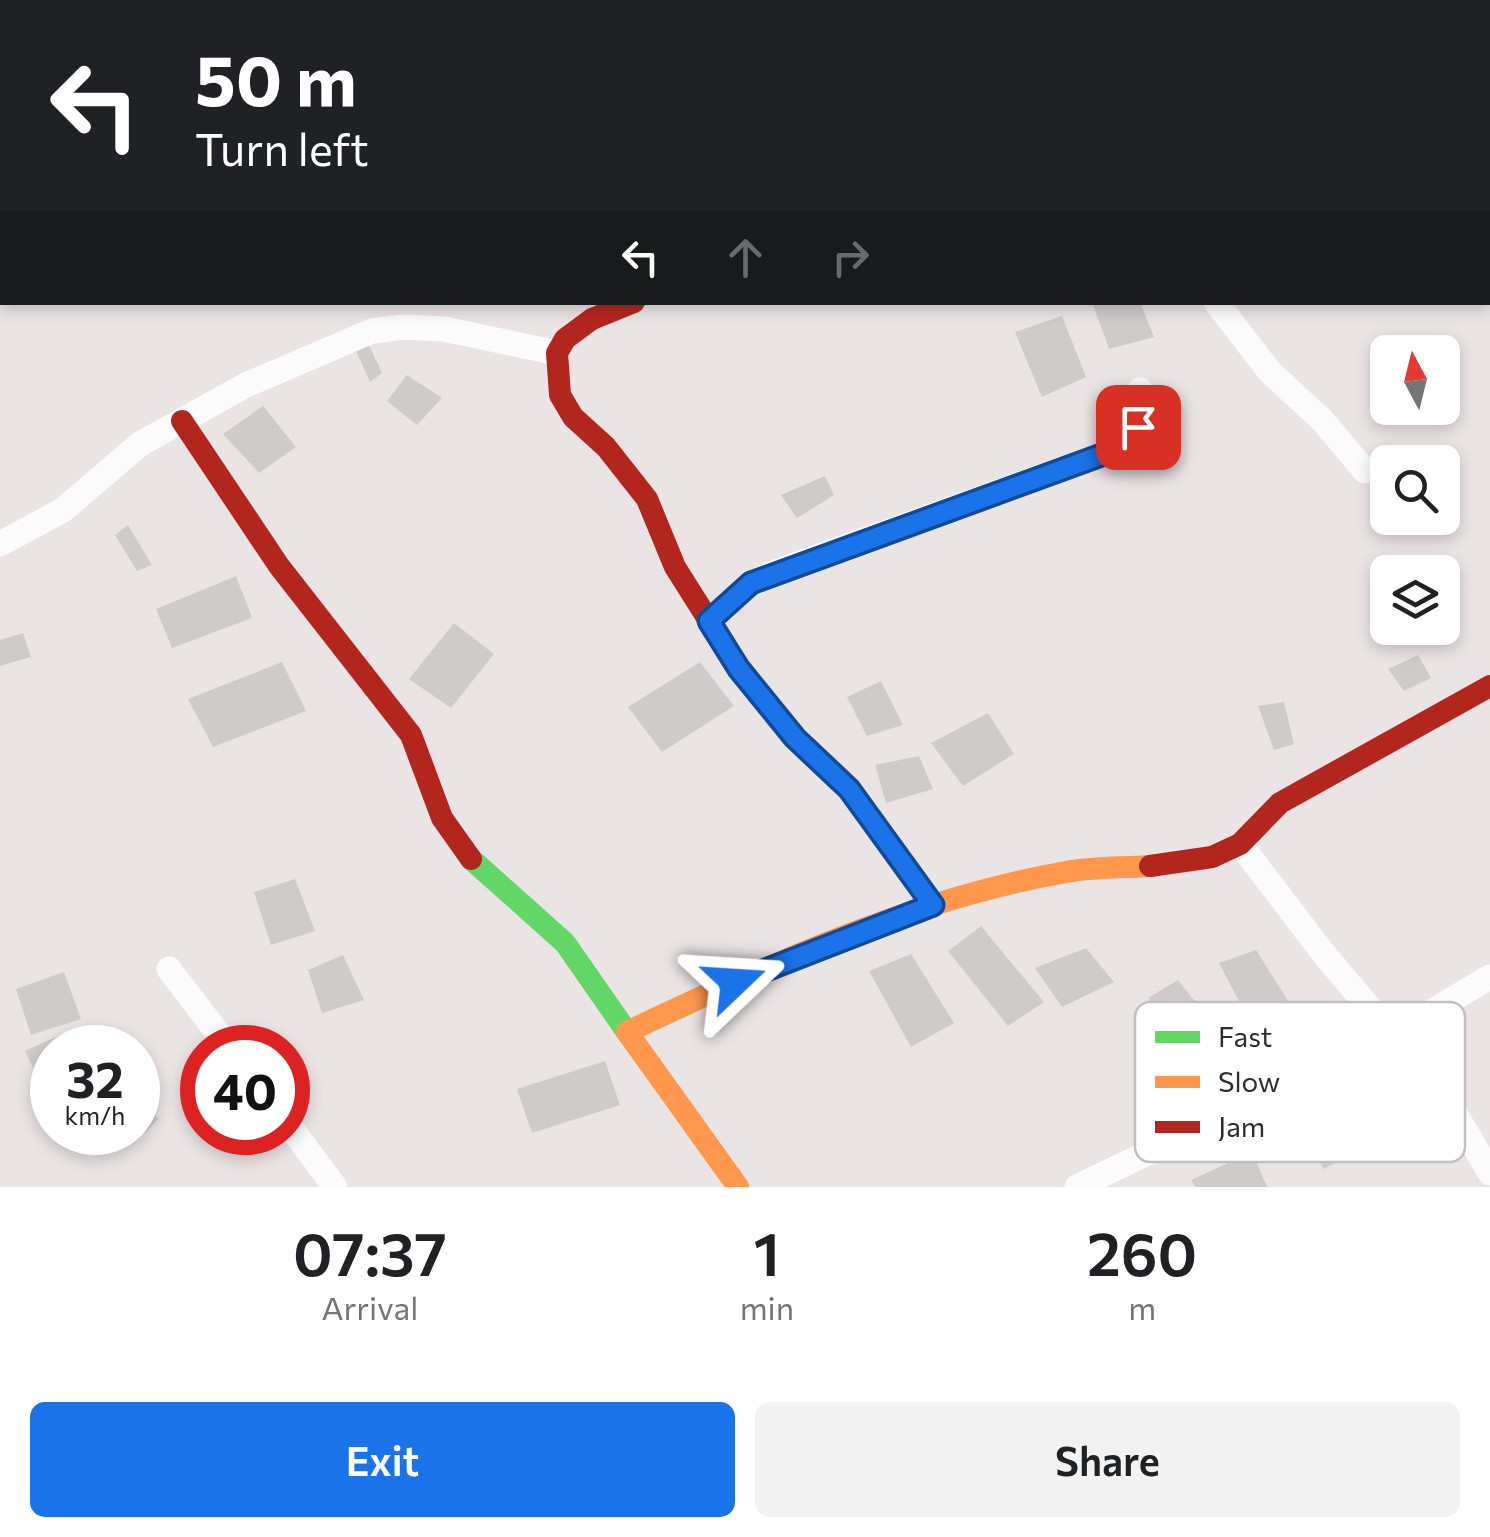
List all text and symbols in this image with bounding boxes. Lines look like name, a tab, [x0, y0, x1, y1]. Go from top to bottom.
text: 50 m	[195, 35, 357, 120]
icon: left	[30, 40, 160, 170]
text: Turn left	[195, 120, 369, 175]
icon: left	[613, 230, 668, 285]
icon: ahead	[718, 230, 773, 285]
icon: right	[823, 230, 878, 285]
north arrow	[1370, 335, 1460, 425]
map controls	[1370, 335, 1460, 645]
pin	[1096, 385, 1181, 470]
icon: arrive	[1111, 400, 1166, 455]
button: search	[1370, 445, 1460, 535]
button: layers	[1370, 555, 1460, 645]
position arrow	[683, 930, 787, 1034]
legend	[1135, 1002, 1465, 1162]
text: Fast	[1218, 1019, 1272, 1053]
speed limit sign: 40	[180, 1025, 310, 1155]
text: 32	[66, 1047, 124, 1108]
text: Slow	[1218, 1064, 1280, 1098]
text: km/h	[65, 1100, 125, 1130]
text: Jam	[1218, 1109, 1265, 1143]
text: 07:37	[293, 1215, 447, 1288]
text: 1	[754, 1215, 780, 1288]
text: 260	[1087, 1215, 1197, 1288]
text: Arrival	[321, 1287, 418, 1327]
text: min	[740, 1287, 794, 1327]
text: m	[1128, 1287, 1156, 1327]
button: Exit	[30, 1402, 735, 1517]
button: Share	[755, 1402, 1460, 1517]

